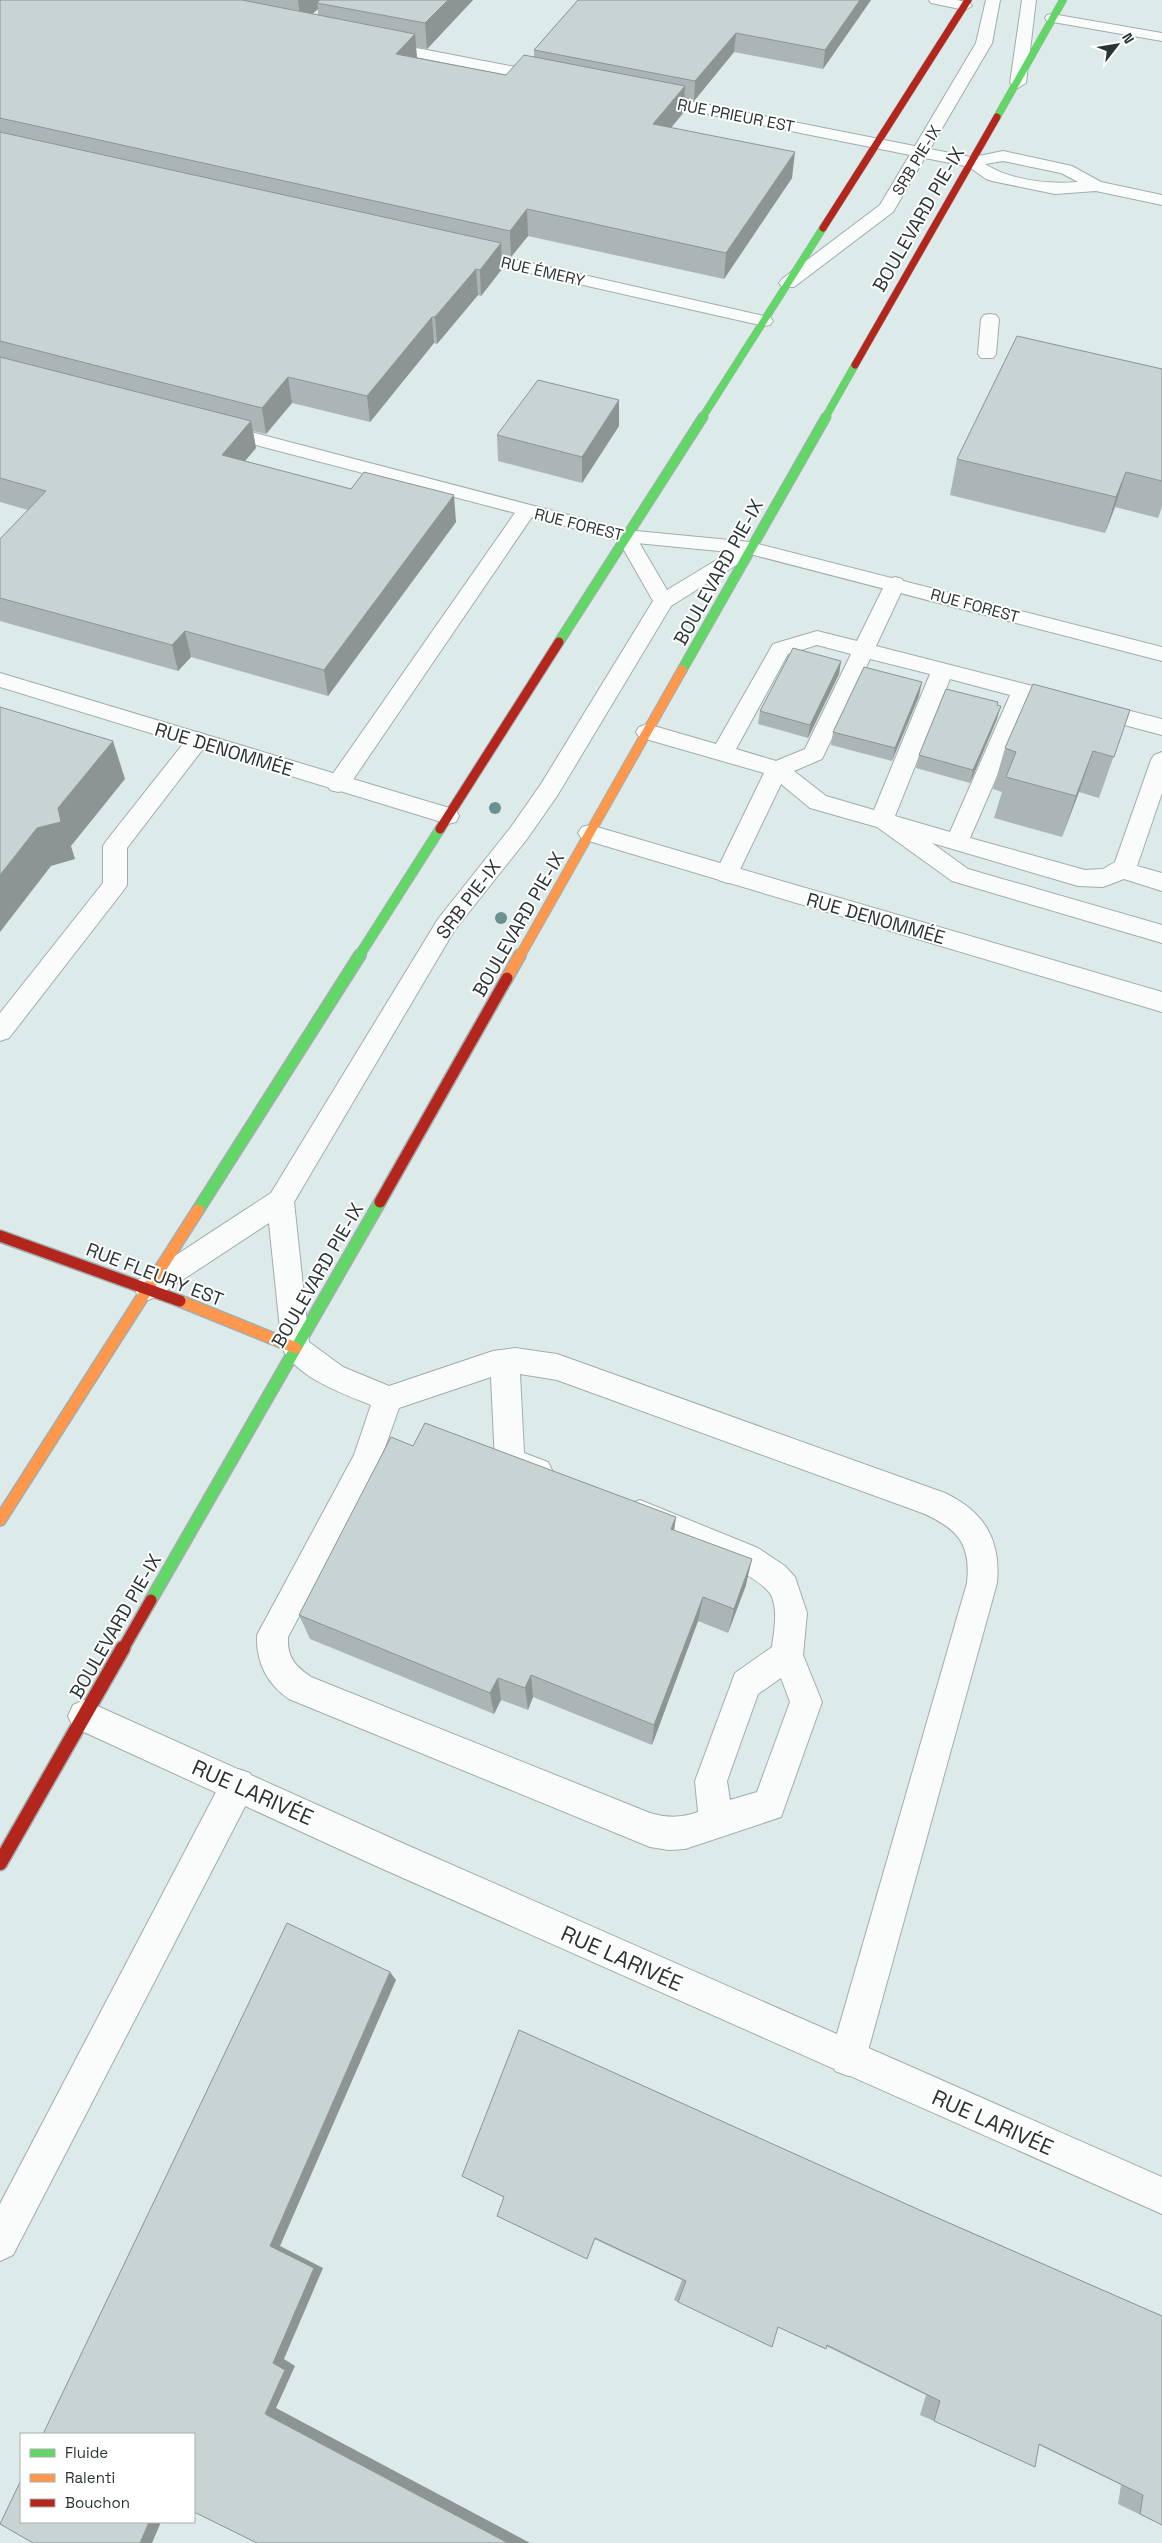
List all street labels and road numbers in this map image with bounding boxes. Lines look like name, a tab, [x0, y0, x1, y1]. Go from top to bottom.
street label: RUE PRIEUR EST	[675, 94, 796, 137]
street label: SRB PIE-IX	[887, 121, 946, 199]
street label: BOULEVARD PIE-IX	[867, 142, 970, 296]
street label: RUE ÉMERY	[499, 252, 587, 291]
street label: BOULEVARD PIE-IX	[668, 495, 769, 650]
street label: RUE FOREST	[532, 503, 626, 546]
street label: RUE FOREST	[928, 584, 1022, 627]
street label: RUE DENOMMÉE	[152, 717, 296, 782]
street label: BOULEVARD PIE-IX	[467, 847, 570, 1001]
street label: SRB PIE-IX	[430, 855, 506, 944]
street label: RUE DENOMMÉE	[804, 887, 948, 950]
street label: BOULEVARD PIE-IX	[266, 1198, 369, 1352]
street label: RUE FLEURY EST	[83, 1237, 227, 1312]
street label: BOULEVARD PIE-IX	[64, 1549, 167, 1703]
street label: RUE LARIVÉE	[188, 1753, 318, 1831]
street label: RUE LARIVÉE	[557, 1919, 687, 1997]
street label: RUE LARIVÉE	[928, 2083, 1058, 2161]

